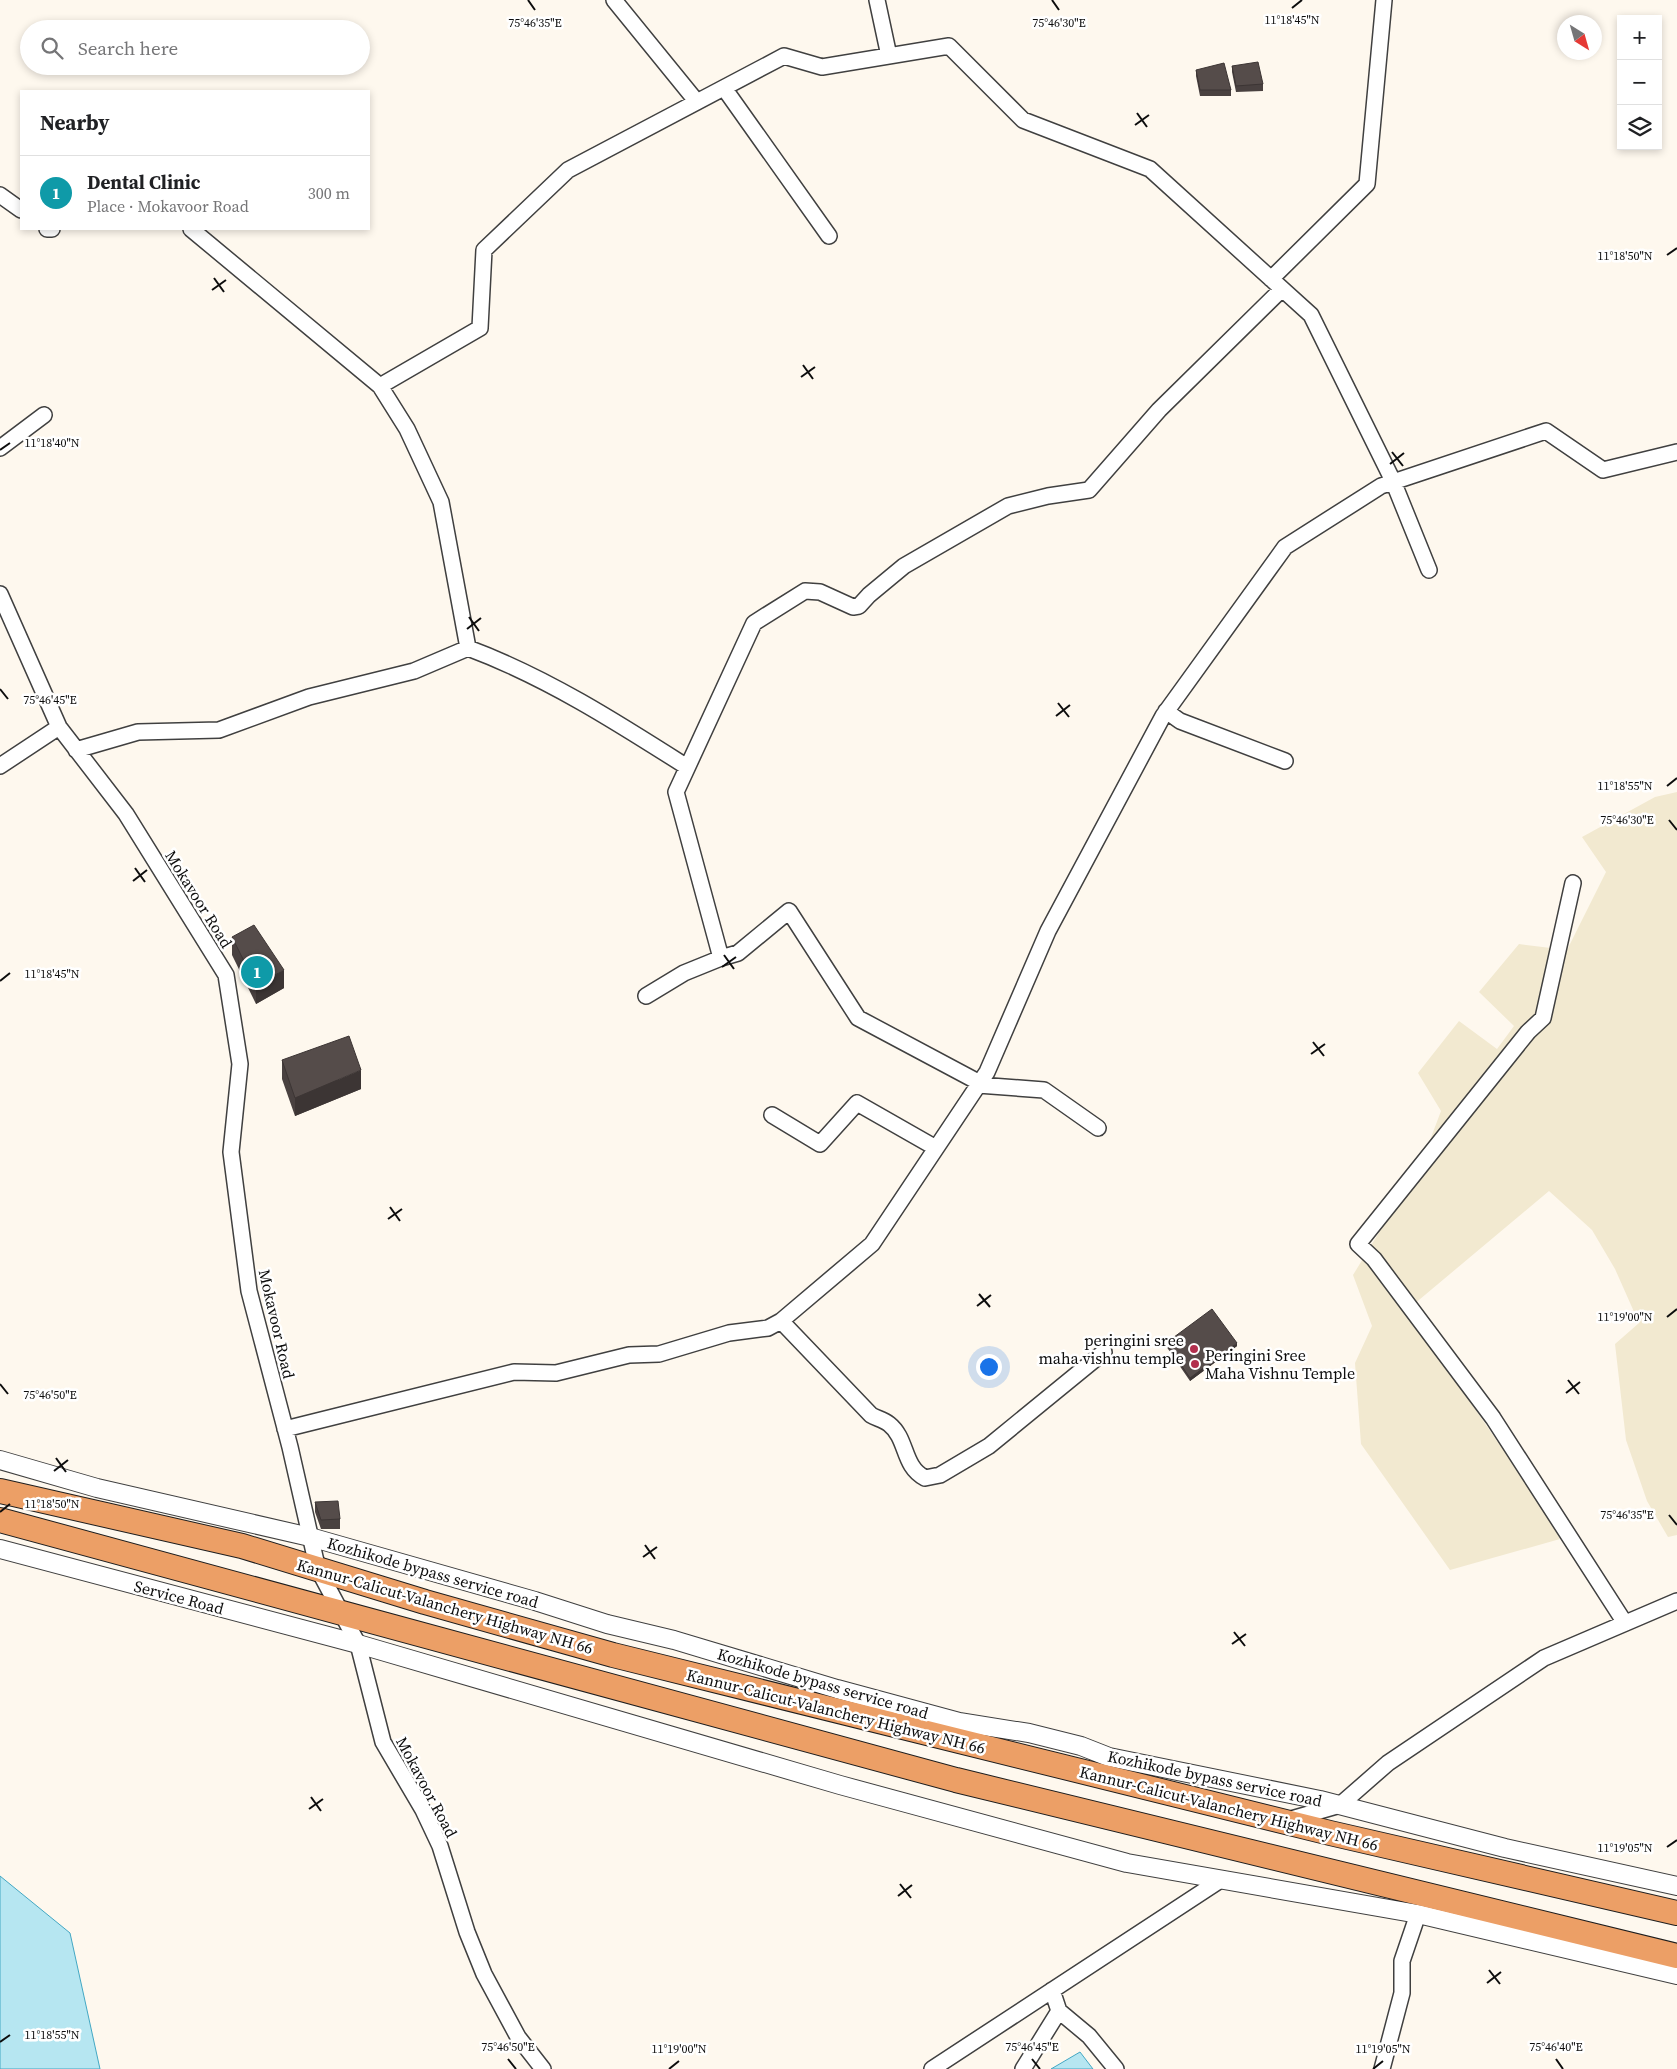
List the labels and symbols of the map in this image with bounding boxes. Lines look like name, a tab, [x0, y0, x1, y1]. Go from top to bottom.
text: 11°18'45"N	[1264, 12, 1320, 28]
text: 75°46'35"E	[508, 15, 562, 31]
text: 75°46'30"E	[1032, 15, 1086, 31]
north arrow	[1557, 15, 1602, 60]
text: 11°18'50"N	[1597, 248, 1653, 264]
text: 11°18'40"N	[24, 435, 80, 451]
text: 75°46'45"E	[23, 692, 77, 708]
text: 11°18'55"N	[1597, 778, 1653, 794]
text: 75°46'30"E	[1600, 812, 1654, 828]
street label: Mokavoor Road	[160, 846, 238, 952]
pin: 1	[241, 953, 273, 991]
text: 11°18'45"N	[24, 966, 80, 982]
street label: Mokavoor Road	[254, 1267, 300, 1381]
text: 11°19'00"N	[1597, 1309, 1653, 1325]
place label: peringini sree maha vishnu temple	[1038, 1329, 1184, 1369]
marker: peringini sree maha vishnu temple	[1188, 1343, 1200, 1355]
place label: Peringini Sree Maha Vishnu Temple	[1205, 1344, 1355, 1384]
your location	[976, 1354, 1002, 1380]
marker: Peringini Sree Maha Vishnu Temple	[1189, 1358, 1201, 1370]
text: 75°46'50"E	[23, 1387, 77, 1403]
text: 11°18'50"N	[24, 1496, 80, 1512]
text: 75°46'35"E	[1600, 1507, 1654, 1523]
street label: Kozhikode bypass service road	[325, 1531, 541, 1613]
street label: Kannur-Calicut-Valanchery Highway NH 66	[294, 1553, 596, 1659]
street label: Service Road	[132, 1574, 226, 1620]
street label: Kozhikode bypass service road	[715, 1642, 931, 1724]
street label: Kannur-Calicut-Valanchery Highway NH 66	[684, 1663, 988, 1759]
street label: Mokavoor Road	[391, 1733, 463, 1841]
street label: Kozhikode bypass service road	[1106, 1745, 1324, 1811]
street label: Kannur-Calicut-Valanchery Highway NH 66	[1077, 1760, 1381, 1856]
text: 11°19'05"N	[1597, 1840, 1653, 1856]
text: 11°18'55"N	[24, 2027, 80, 2043]
text: 75°46'50"E	[481, 2039, 535, 2055]
text: 75°46'45"E	[1005, 2039, 1059, 2055]
text: 75°46'40"E	[1529, 2039, 1583, 2055]
text: 11°19'00"N	[651, 2041, 707, 2057]
text: 11°19'05"N	[1355, 2041, 1411, 2057]

